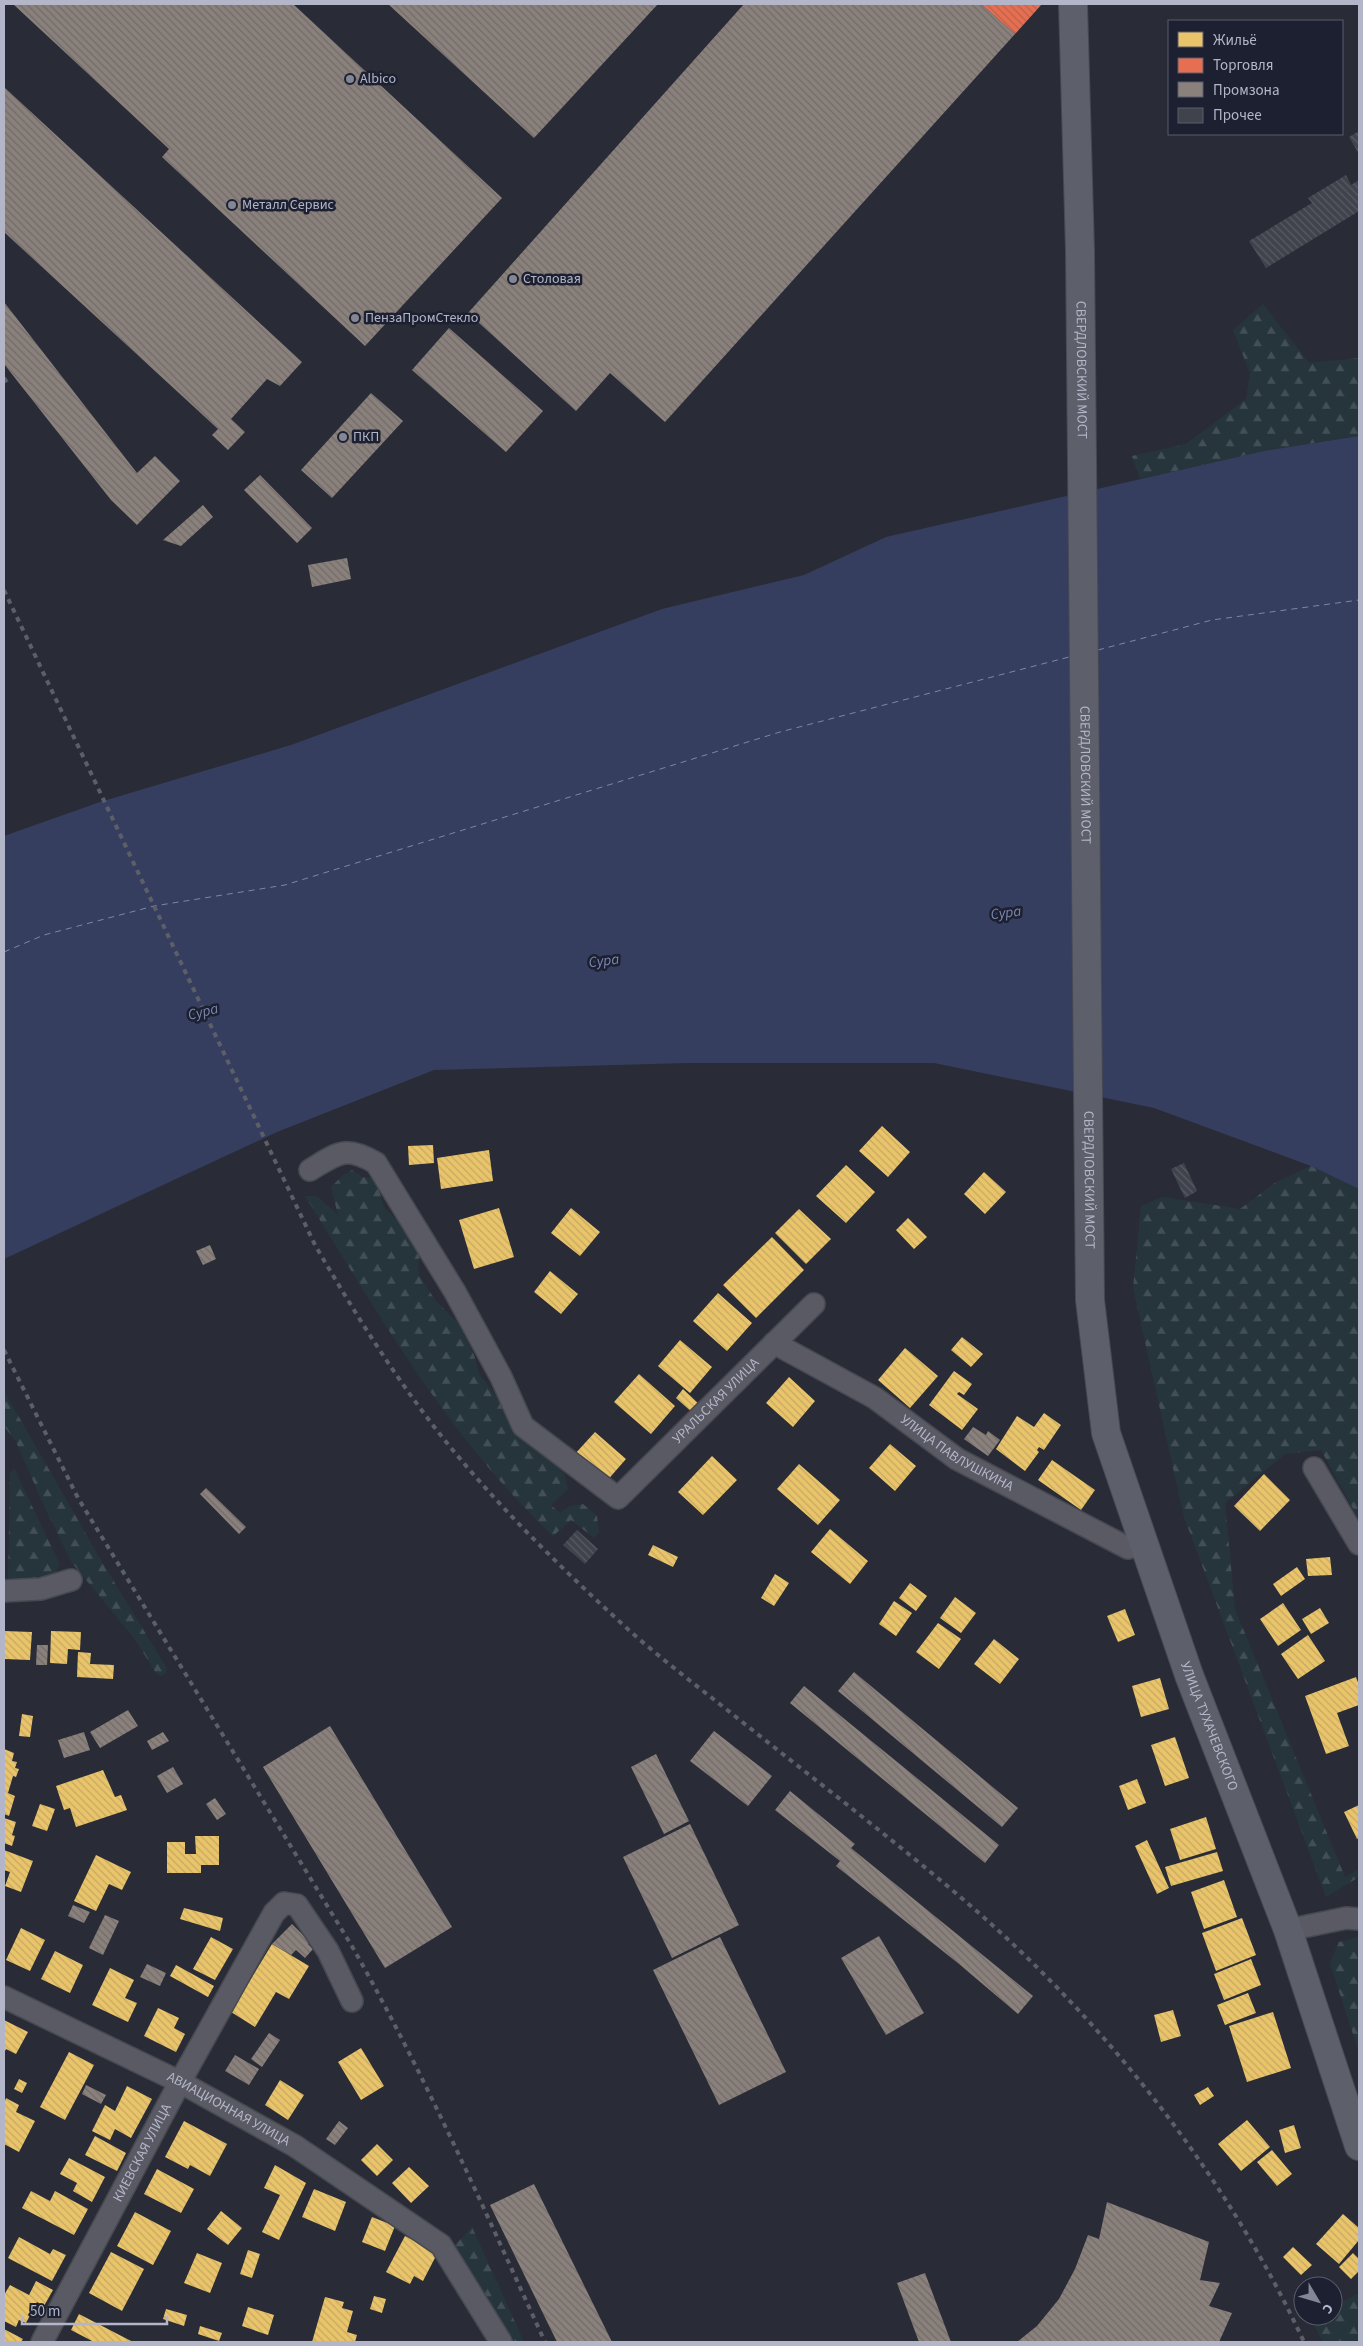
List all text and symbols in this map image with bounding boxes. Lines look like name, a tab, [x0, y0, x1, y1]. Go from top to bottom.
legend	[1168, 20, 1343, 135]
text: Жильё	[1213, 30, 1257, 51]
text: Торговля	[1213, 55, 1273, 76]
place label: Albico	[360, 69, 396, 89]
marker: Albico	[344, 73, 356, 85]
text: Промзона	[1213, 80, 1280, 101]
text: Прочее	[1213, 105, 1262, 126]
place label: Металл Сервис	[242, 195, 335, 215]
marker: Металл Сервис	[226, 199, 238, 211]
place label: Столовая	[523, 269, 581, 289]
marker: Столовая	[507, 273, 519, 285]
street label: СВЕРДЛОВСКИЙ МОСТ	[1070, 301, 1092, 440]
place label: ПензаПромСтекло	[365, 308, 478, 328]
marker: ПензаПромСтекло	[349, 312, 361, 324]
place label: ПКП	[353, 427, 379, 447]
marker: ПКП	[337, 431, 349, 443]
street label: СВЕРДЛОВСКИЙ МОСТ	[1074, 706, 1096, 845]
water label: Сура	[989, 901, 1023, 925]
water label: Сура	[587, 949, 621, 973]
water label: Сура	[186, 998, 220, 1026]
street label: СВЕРДЛОВСКИЙ МОСТ	[1078, 1111, 1100, 1249]
street label: УРАЛЬСКАЯ УЛИЦА	[668, 1353, 764, 1449]
street label: УЛИЦА ПАВЛУШКИНА	[896, 1410, 1017, 1497]
street label: УЛИЦА ТУХАЧЕВСКОГО	[1175, 1659, 1243, 1794]
street label: АВИАЦИОННАЯ УЛИЦА	[164, 2067, 294, 2151]
street label: КИЕВСКАЯ УЛИЦА	[108, 2100, 177, 2206]
north arrow	[1293, 2276, 1343, 2326]
scale bar	[22, 2294, 168, 2326]
text: С	[1317, 2299, 1338, 2318]
text: 50 m	[30, 2301, 60, 2322]

